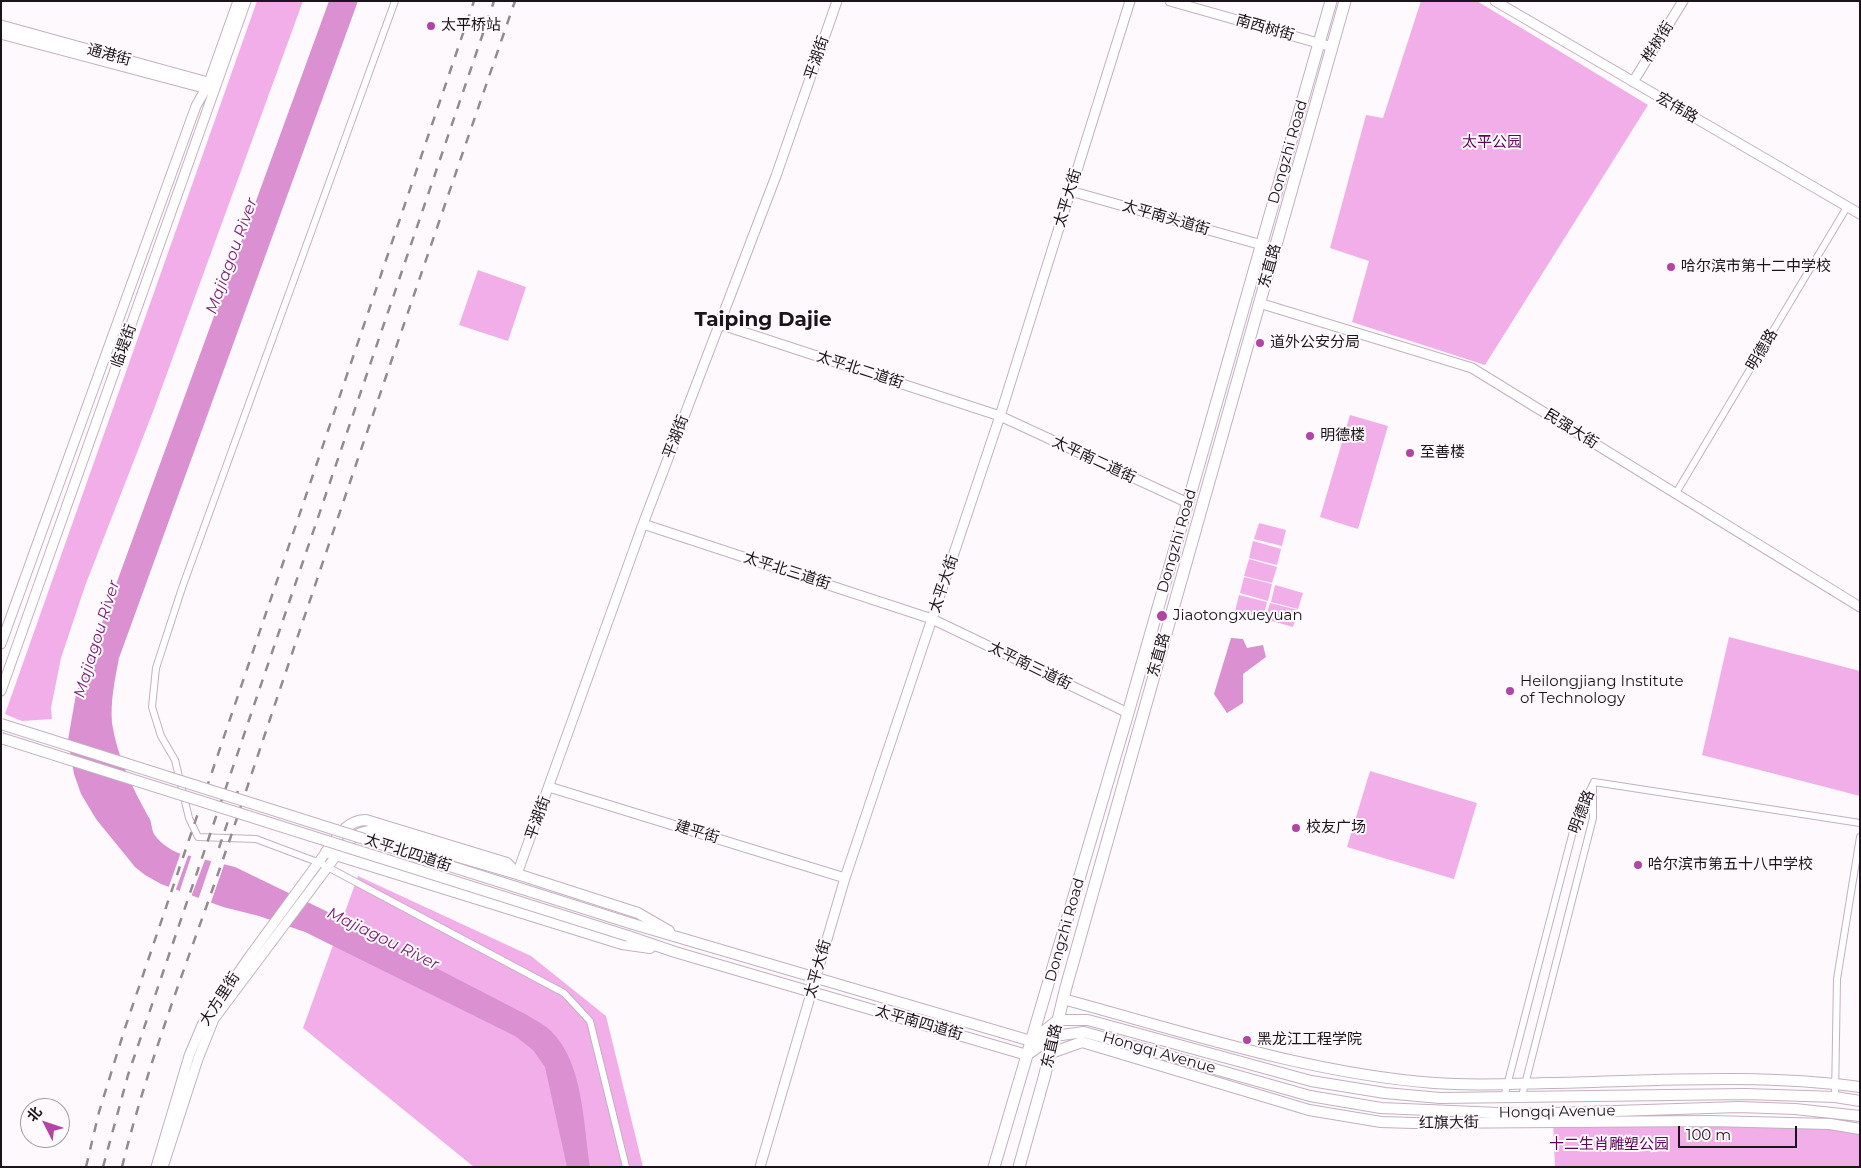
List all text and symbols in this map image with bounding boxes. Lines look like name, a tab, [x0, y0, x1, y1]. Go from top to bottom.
street label: 南西树街	[1234, 11, 1296, 45]
place label: 太平桥站	[441, 17, 501, 35]
street label: 桦树街	[1638, 18, 1678, 66]
marker: 太平桥站	[425, 20, 437, 32]
street label: 平湖街	[801, 34, 833, 82]
street label: 通港街	[85, 40, 133, 70]
street label: 宏伟路	[1653, 89, 1701, 127]
street label: Dongzhi Road	[1265, 98, 1311, 206]
park label: 太平公园	[1462, 134, 1522, 152]
street label: 太平大街	[1051, 167, 1085, 229]
water label: Majiagou River	[202, 195, 262, 317]
street label: 太平南头道街	[1120, 197, 1212, 239]
street label: 东直路	[1255, 242, 1285, 290]
place label: 哈尔滨市第十二中学校	[1681, 258, 1831, 276]
marker: 哈尔滨市第十二中学校	[1665, 261, 1677, 273]
district label: Taiping Dajie	[694, 308, 832, 332]
street label: 临堤街	[108, 322, 140, 370]
street label: 明德路	[1743, 326, 1781, 374]
place label: 道外公安分局	[1270, 334, 1360, 352]
marker: 道外公安分局	[1254, 337, 1266, 349]
street label: 太平北二道街	[814, 348, 906, 392]
street label: 民强大街	[1541, 405, 1601, 453]
street label: 平湖街	[660, 413, 692, 461]
place label: 明德楼	[1320, 427, 1365, 445]
marker: 明德楼	[1304, 430, 1316, 442]
street label: 太平南二道街	[1049, 433, 1139, 487]
place label: 至善楼	[1420, 444, 1465, 462]
marker: 至善楼	[1404, 447, 1416, 459]
street label: Dongzhi Road	[1154, 487, 1200, 595]
street label: 太平北三道街	[741, 549, 833, 593]
street label: 太平大街	[926, 553, 962, 615]
water label: Majiagou River	[70, 578, 124, 700]
place label: Jiaotongxueyuan	[1173, 607, 1303, 625]
marker: Jiaotongxueyuan	[1155, 609, 1169, 623]
street label: 东直路	[1144, 631, 1174, 679]
street label: 太平南三道街	[986, 638, 1074, 694]
place label: Heilongjiang Institute of Technology	[1520, 673, 1684, 708]
marker: Heilongjiang Institute of Technology	[1504, 685, 1516, 697]
street label: 明德路	[1566, 788, 1598, 836]
street label: 平湖街	[522, 794, 554, 842]
street label: 建平街	[673, 817, 721, 847]
place label: 校友广场	[1306, 819, 1366, 837]
marker: 校友广场	[1290, 822, 1302, 834]
street label: 太平北四道街	[362, 831, 454, 875]
place label: 哈尔滨市第五十八中学校	[1648, 856, 1813, 874]
marker: 哈尔滨市第五十八中学校	[1632, 859, 1644, 871]
street label: Dongzhi Road	[1042, 876, 1088, 984]
water label: Majiagou River	[324, 904, 442, 974]
street label: 太平大街	[801, 938, 835, 1000]
street label: 大方里街	[196, 969, 244, 1029]
street label: 太平南四道街	[873, 1002, 965, 1044]
street label: 东直路	[1038, 1022, 1066, 1070]
street label: Hongqi Avenue	[1100, 1028, 1218, 1078]
place label: 黑龙江工程学院	[1257, 1031, 1362, 1049]
marker: 黑龙江工程学院	[1241, 1034, 1253, 1046]
north arrow	[20, 1098, 70, 1148]
street label: Hongqi Avenue	[1498, 1102, 1616, 1122]
text: 北	[23, 1103, 46, 1125]
street label: 红旗大街	[1419, 1113, 1479, 1133]
scale bar	[1681, 1116, 1800, 1148]
text: 100 m	[1686, 1125, 1731, 1144]
park label: 十二生肖雕塑公园	[1549, 1136, 1669, 1154]

